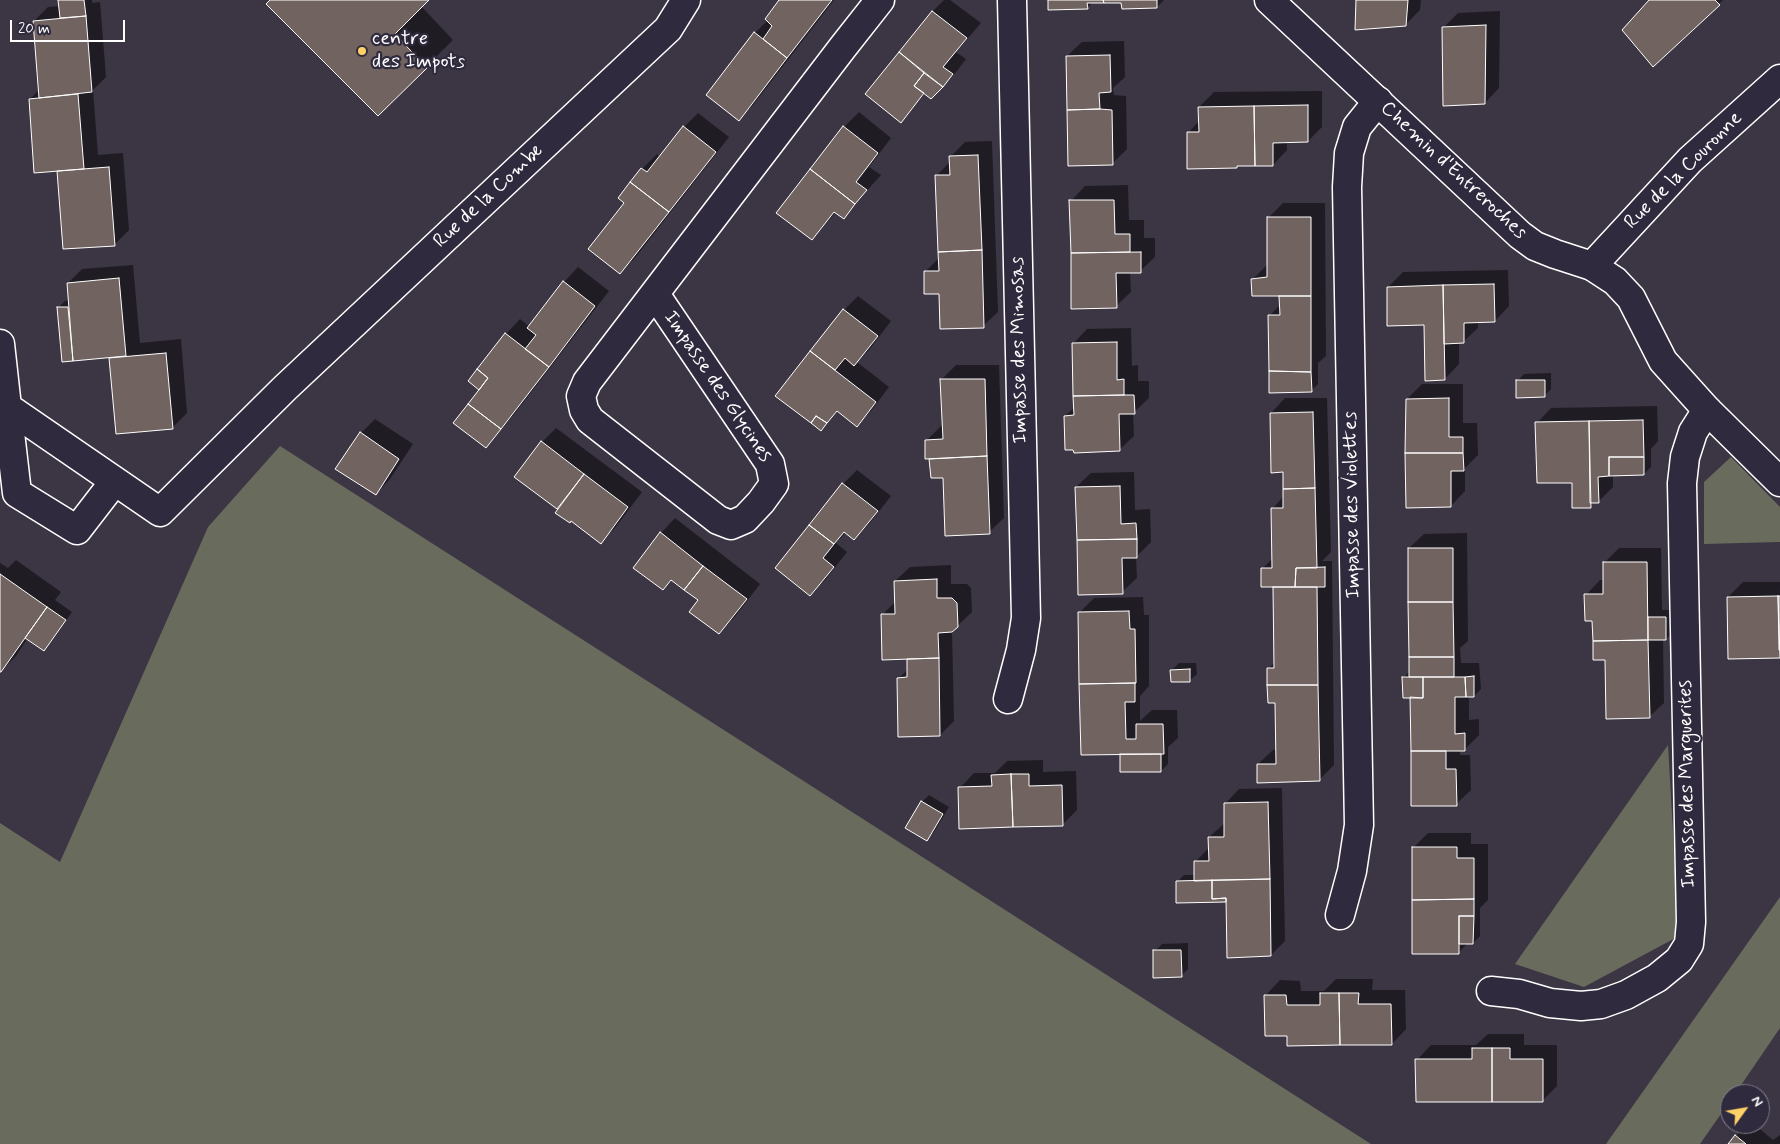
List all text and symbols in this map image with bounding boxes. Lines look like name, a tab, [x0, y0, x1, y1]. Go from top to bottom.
scale bar	[12, 10, 128, 42]
text: 20 m	[18, 19, 50, 39]
place label: centre des Impots	[372, 28, 465, 75]
marker: centre des Impots	[356, 45, 368, 57]
street label: Chemin d'Entreroches	[1375, 97, 1531, 245]
street label: Rue de la Couronne	[1620, 107, 1748, 235]
street label: Rue de la Combe	[429, 140, 549, 254]
street label: Impasse des Mimosas	[1006, 256, 1034, 444]
street label: Impasse des Glycines	[658, 307, 776, 467]
street label: Impasse des Violettes	[1339, 411, 1367, 599]
street label: Impasse des Marguerites	[1674, 680, 1702, 888]
north arrow	[1720, 1084, 1770, 1134]
text: N	[1747, 1093, 1767, 1110]

